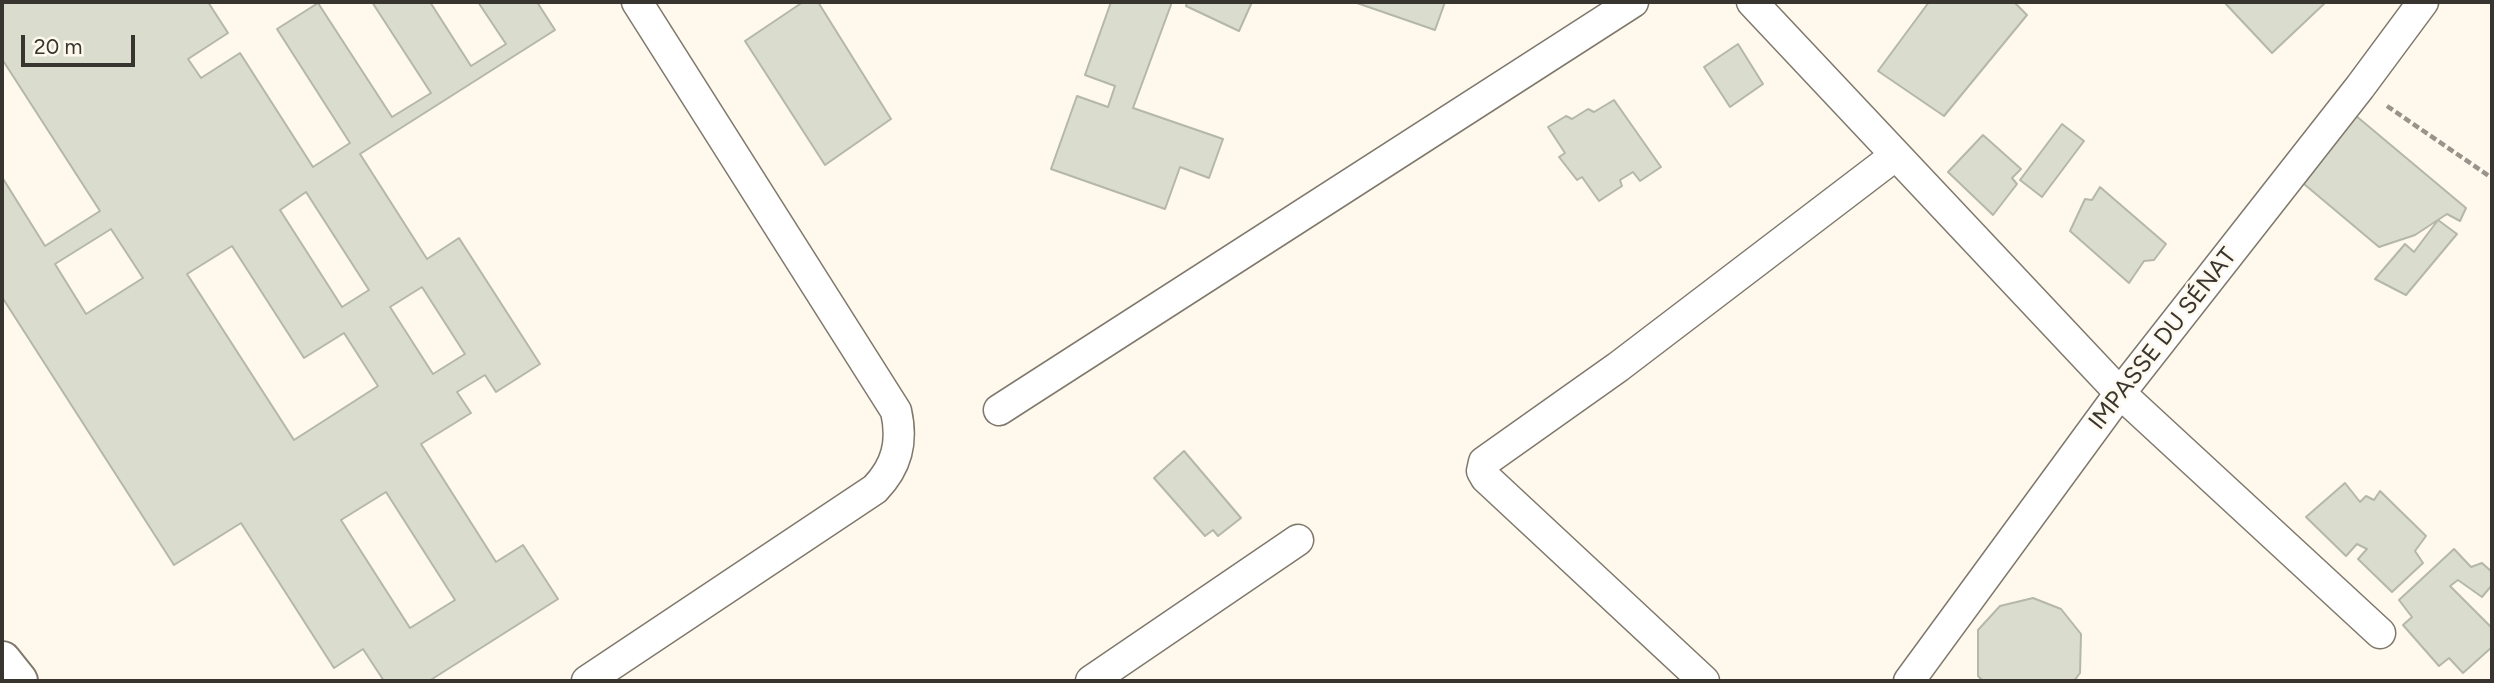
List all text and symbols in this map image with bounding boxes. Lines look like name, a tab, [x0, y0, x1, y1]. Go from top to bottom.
scale bar	[24, 21, 138, 65]
text: 20 m	[34, 34, 82, 59]
street label: IMPASSE DU SÉNAT	[2083, 242, 2243, 436]

